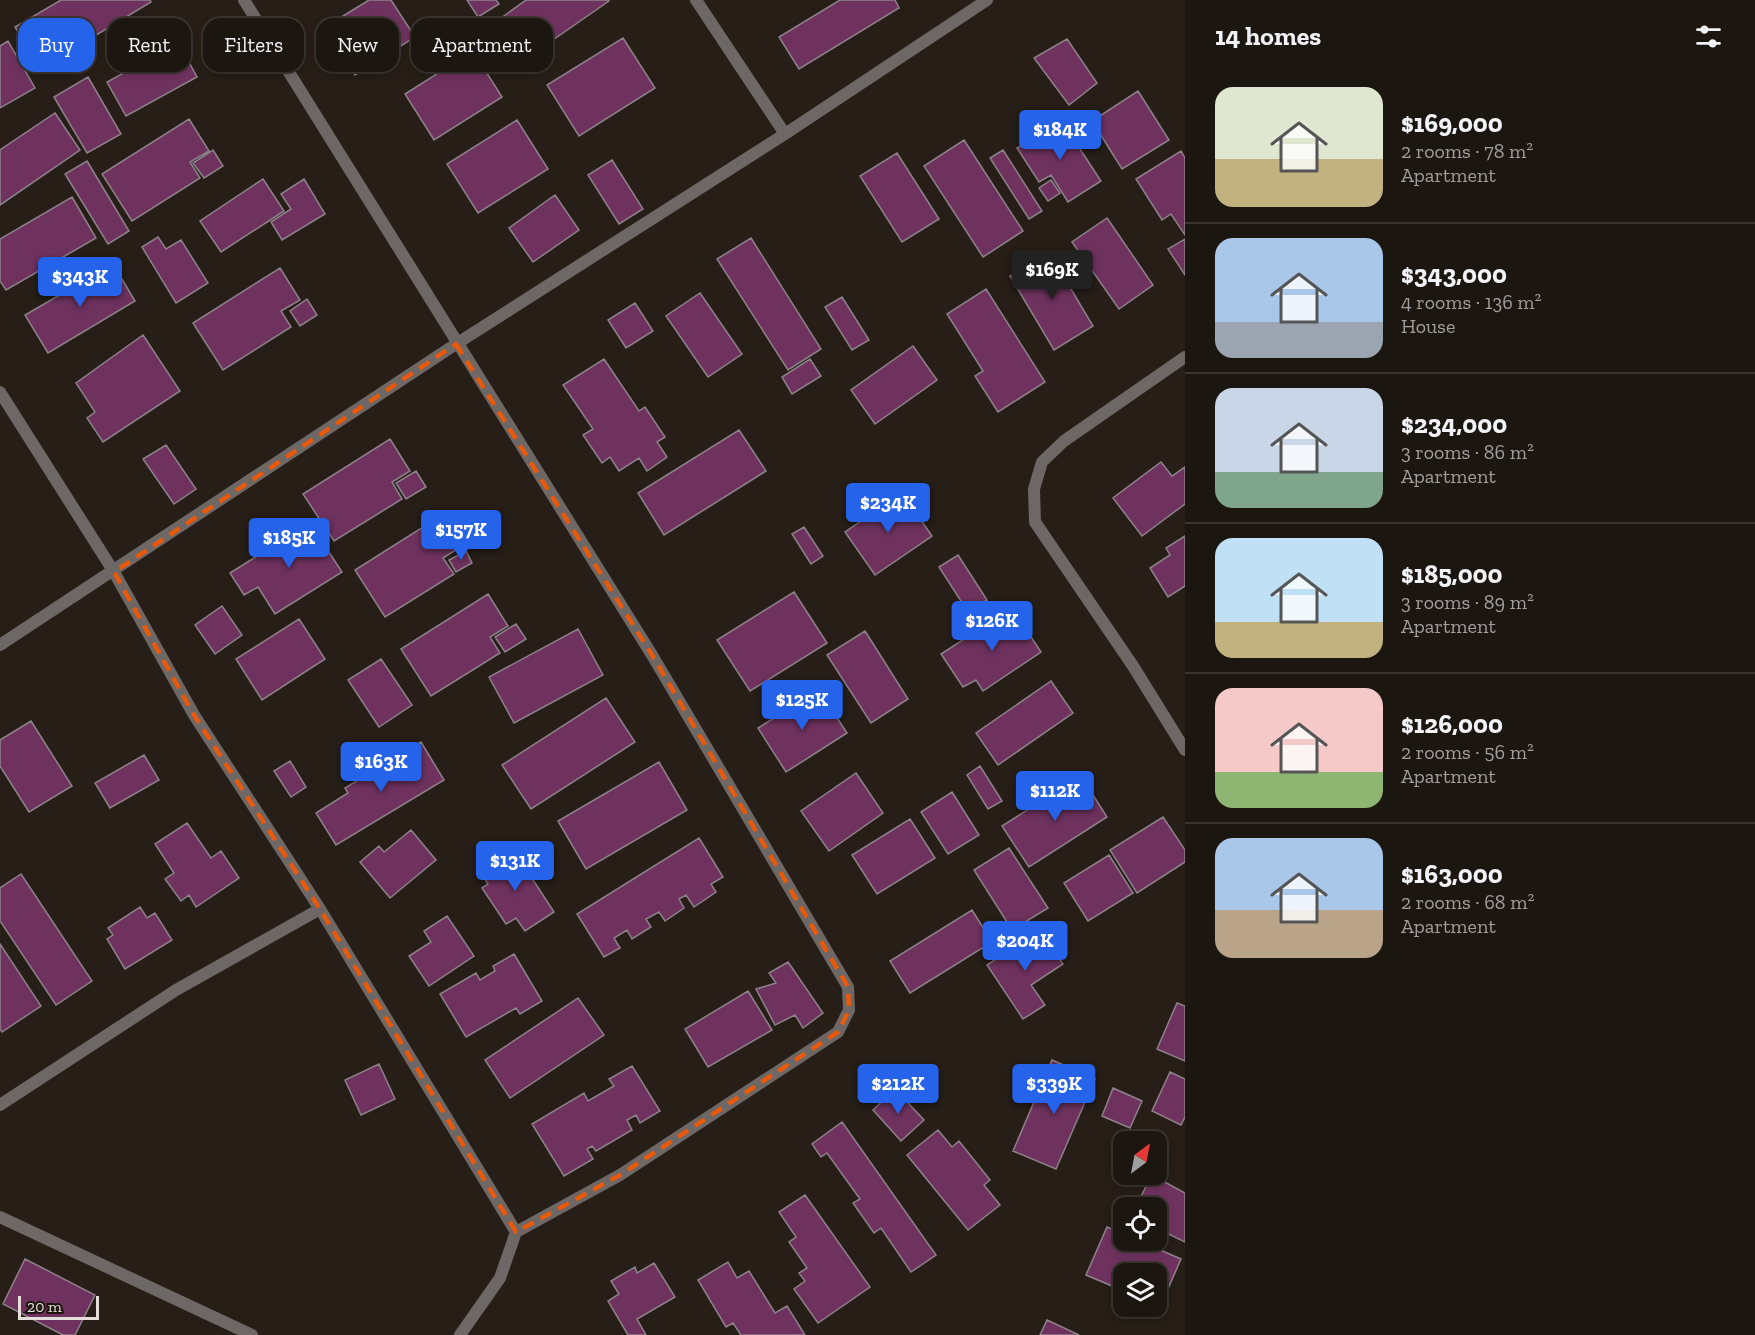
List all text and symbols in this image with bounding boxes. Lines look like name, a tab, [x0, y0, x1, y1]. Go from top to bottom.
chip: Buy	[18, 18, 95, 72]
chip: Rent	[107, 18, 191, 72]
chip: Filters	[203, 18, 304, 72]
chip: New	[316, 18, 399, 72]
chip: Apartment	[411, 18, 553, 72]
text: 14 homes	[1215, 20, 1321, 52]
icon: filters	[1692, 20, 1725, 53]
text: $169,000	[1401, 107, 1503, 139]
pin: $184K	[1018, 110, 1102, 161]
icon: home	[1263, 111, 1335, 183]
text: $184K	[1033, 117, 1087, 141]
text: 2 rooms · 78 m²	[1401, 139, 1533, 163]
text: Apartment	[1401, 163, 1496, 187]
pin: $169K	[1010, 250, 1094, 301]
pin: $343K	[38, 257, 122, 308]
text: $169K	[1026, 257, 1078, 281]
text: $343,000	[1401, 258, 1507, 290]
icon: home	[1263, 262, 1335, 334]
text: $343K	[52, 264, 108, 288]
text: 4 rooms · 136 m²	[1401, 290, 1542, 314]
text: House	[1401, 314, 1455, 338]
text: $234,000	[1401, 408, 1507, 440]
icon: home	[1263, 412, 1335, 484]
text: 3 rooms · 86 m²	[1401, 440, 1534, 464]
text: Apartment	[1401, 464, 1496, 488]
pin: $234K	[846, 483, 930, 534]
text: $234K	[860, 490, 916, 514]
pin: $157K	[419, 510, 503, 561]
text: $157K	[435, 517, 487, 541]
pin: $185K	[247, 518, 331, 569]
text: $185K	[263, 525, 315, 549]
text: $185,000	[1401, 558, 1503, 590]
icon: home	[1263, 562, 1335, 634]
text: 3 rooms · 89 m²	[1401, 590, 1534, 614]
pin: $126K	[950, 601, 1034, 652]
text: $126K	[966, 608, 1018, 632]
text: Apartment	[1401, 614, 1496, 638]
pin: $125K	[760, 680, 844, 731]
text: $125K	[776, 687, 828, 711]
text: $126,000	[1401, 708, 1503, 740]
icon: home	[1263, 712, 1335, 784]
text: 2 rooms · 56 m²	[1401, 740, 1534, 764]
pin: $163K	[339, 742, 423, 793]
text: $163K	[355, 749, 407, 773]
text: Apartment	[1401, 764, 1496, 788]
pin: $112K	[1013, 771, 1097, 822]
text: $112K	[1030, 778, 1080, 802]
pin: $131K	[473, 841, 557, 892]
text: $131K	[490, 848, 540, 872]
text: $163,000	[1401, 858, 1503, 890]
icon: home	[1263, 862, 1335, 934]
text: 2 rooms · 68 m²	[1401, 890, 1534, 914]
text: Apartment	[1401, 914, 1496, 938]
pin: $204K	[983, 921, 1067, 972]
text: $204K	[997, 928, 1053, 952]
pin: $212K	[856, 1064, 940, 1115]
pin: $339K	[1012, 1064, 1096, 1115]
text: $212K	[872, 1071, 924, 1095]
text: $339K	[1026, 1071, 1082, 1095]
north arrow	[1113, 1131, 1167, 1185]
map controls	[1113, 1131, 1167, 1317]
button: locate	[1113, 1197, 1167, 1251]
button: layers	[1113, 1263, 1167, 1317]
scale bar	[18, 1293, 99, 1320]
text: 20 m	[27, 1297, 62, 1316]

